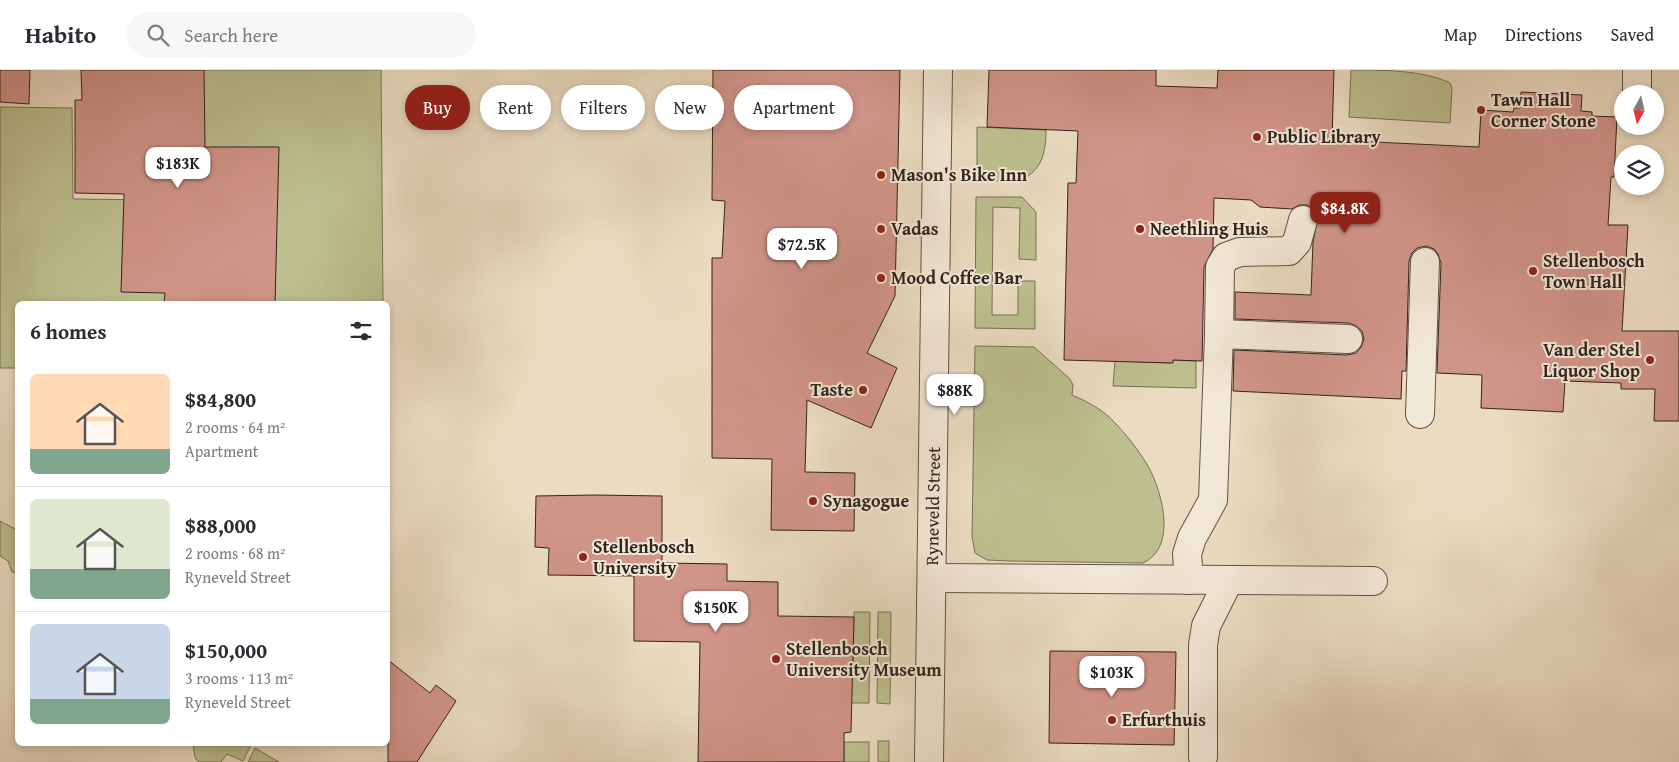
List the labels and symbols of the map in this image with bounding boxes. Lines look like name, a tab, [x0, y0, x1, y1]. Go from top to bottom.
north arrow	[1614, 85, 1664, 135]
place label: Tawn Hall Corner Stone	[1491, 86, 1596, 134]
marker: Tawn Hall Corner Stone	[1475, 104, 1487, 116]
place label: Public Library	[1267, 123, 1381, 150]
marker: Public Library	[1251, 131, 1263, 143]
pin: $183K	[143, 146, 213, 189]
place label: Mason's Bike Inn	[891, 161, 1027, 188]
marker: Mason's Bike Inn	[875, 169, 887, 181]
pin: $84.8K	[1304, 191, 1386, 234]
place label: Vadas	[891, 215, 939, 242]
place label: Neethling Huis	[1150, 215, 1269, 242]
marker: Vadas	[875, 223, 887, 235]
marker: Neethling Huis	[1134, 223, 1146, 235]
pin: $72.5K	[761, 228, 843, 270]
place label: Stellenbosch Town Hall	[1543, 247, 1645, 295]
place label: Mood Coffee Bar	[891, 264, 1023, 291]
marker: Stellenbosch Town Hall	[1527, 265, 1539, 277]
marker: Mood Coffee Bar	[875, 272, 887, 284]
place label: Van der Stel Liquor Shop	[1543, 336, 1640, 384]
marker: Van der Stel Liquor Shop	[1644, 354, 1656, 366]
pin: $88K	[925, 374, 985, 416]
place label: Taste	[810, 376, 853, 403]
marker: Taste	[857, 384, 869, 396]
street label: Ryneveld Street	[918, 446, 947, 566]
place label: Synagogue	[823, 487, 909, 514]
marker: Synagogue	[807, 495, 819, 507]
place label: Stellenbosch University	[593, 533, 695, 581]
marker: Stellenbosch University	[577, 551, 589, 563]
pin: $150K	[681, 590, 751, 633]
place label: Stellenbosch University Museum	[786, 635, 942, 683]
marker: Stellenbosch University Museum	[770, 653, 782, 665]
pin: $103K	[1077, 656, 1147, 698]
place label: Erfurthuis	[1122, 706, 1206, 733]
marker: Erfurthuis	[1106, 714, 1118, 726]

